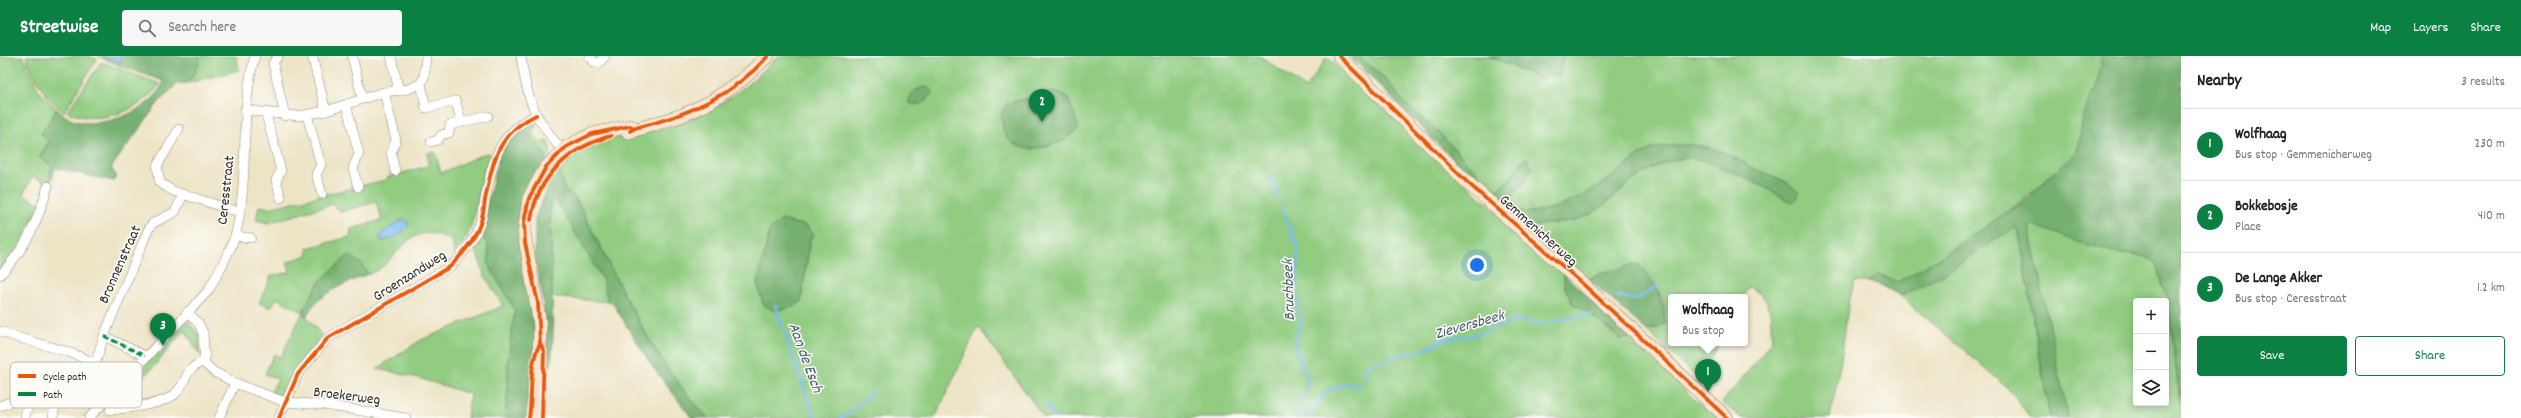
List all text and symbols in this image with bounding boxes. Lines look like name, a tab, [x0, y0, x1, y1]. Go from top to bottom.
search box	[122, 10, 402, 46]
text: Streetwise	[20, 15, 98, 42]
icon: search	[136, 17, 158, 39]
text: Search here	[168, 17, 236, 39]
text: Map	[2370, 18, 2391, 38]
text: Layers	[2413, 18, 2448, 38]
text: Share	[2470, 18, 2501, 38]
text: Nearby	[2197, 70, 2241, 94]
text: 3 results	[2461, 73, 2505, 92]
pin: 2	[1029, 89, 1055, 122]
text: Wolfhaag	[2235, 124, 2287, 146]
text: 1	[2209, 135, 2211, 154]
text: 230 m	[2475, 135, 2505, 154]
text: Bus stop · Gemmenicherweg	[2235, 146, 2372, 165]
street label: Ceresstraat	[212, 154, 242, 226]
street label: Gemmenicherweg	[1494, 190, 1582, 273]
text: Bokkebosje	[2235, 196, 2298, 218]
text: 2	[2207, 207, 2213, 226]
text: 410 m	[2478, 207, 2505, 226]
text: Place	[2235, 218, 2261, 237]
street label: Bronnenstraat	[94, 222, 148, 308]
street label: Groenzandweg	[369, 245, 451, 308]
your location	[1467, 255, 1487, 275]
water label: Bruchbeek	[1277, 257, 1302, 321]
text: De Lange Akker	[2235, 268, 2322, 290]
text: 3	[2207, 279, 2213, 298]
text: 1.2 km	[2477, 279, 2505, 298]
text: Bus stop · Ceresstraat	[2235, 290, 2346, 309]
popup	[1668, 294, 1748, 346]
map controls	[2133, 298, 2169, 406]
button: +	[2133, 298, 2169, 334]
text: Wolfhaag	[1682, 300, 1734, 322]
water label: Zieversbeek	[1432, 304, 1508, 346]
pin: 3	[150, 313, 176, 346]
water label: Aan de Esch	[781, 319, 828, 397]
text: Bus stop	[1682, 322, 1724, 341]
button: −	[2133, 334, 2169, 370]
button: Save	[2197, 336, 2347, 376]
button: Share	[2355, 336, 2505, 376]
pin: 1	[1695, 359, 1721, 392]
legend	[10, 362, 142, 408]
text: Cycle path	[43, 370, 87, 386]
button: layers	[2133, 370, 2169, 406]
street label: Broekerweg	[312, 382, 381, 412]
text: Path	[43, 388, 62, 404]

